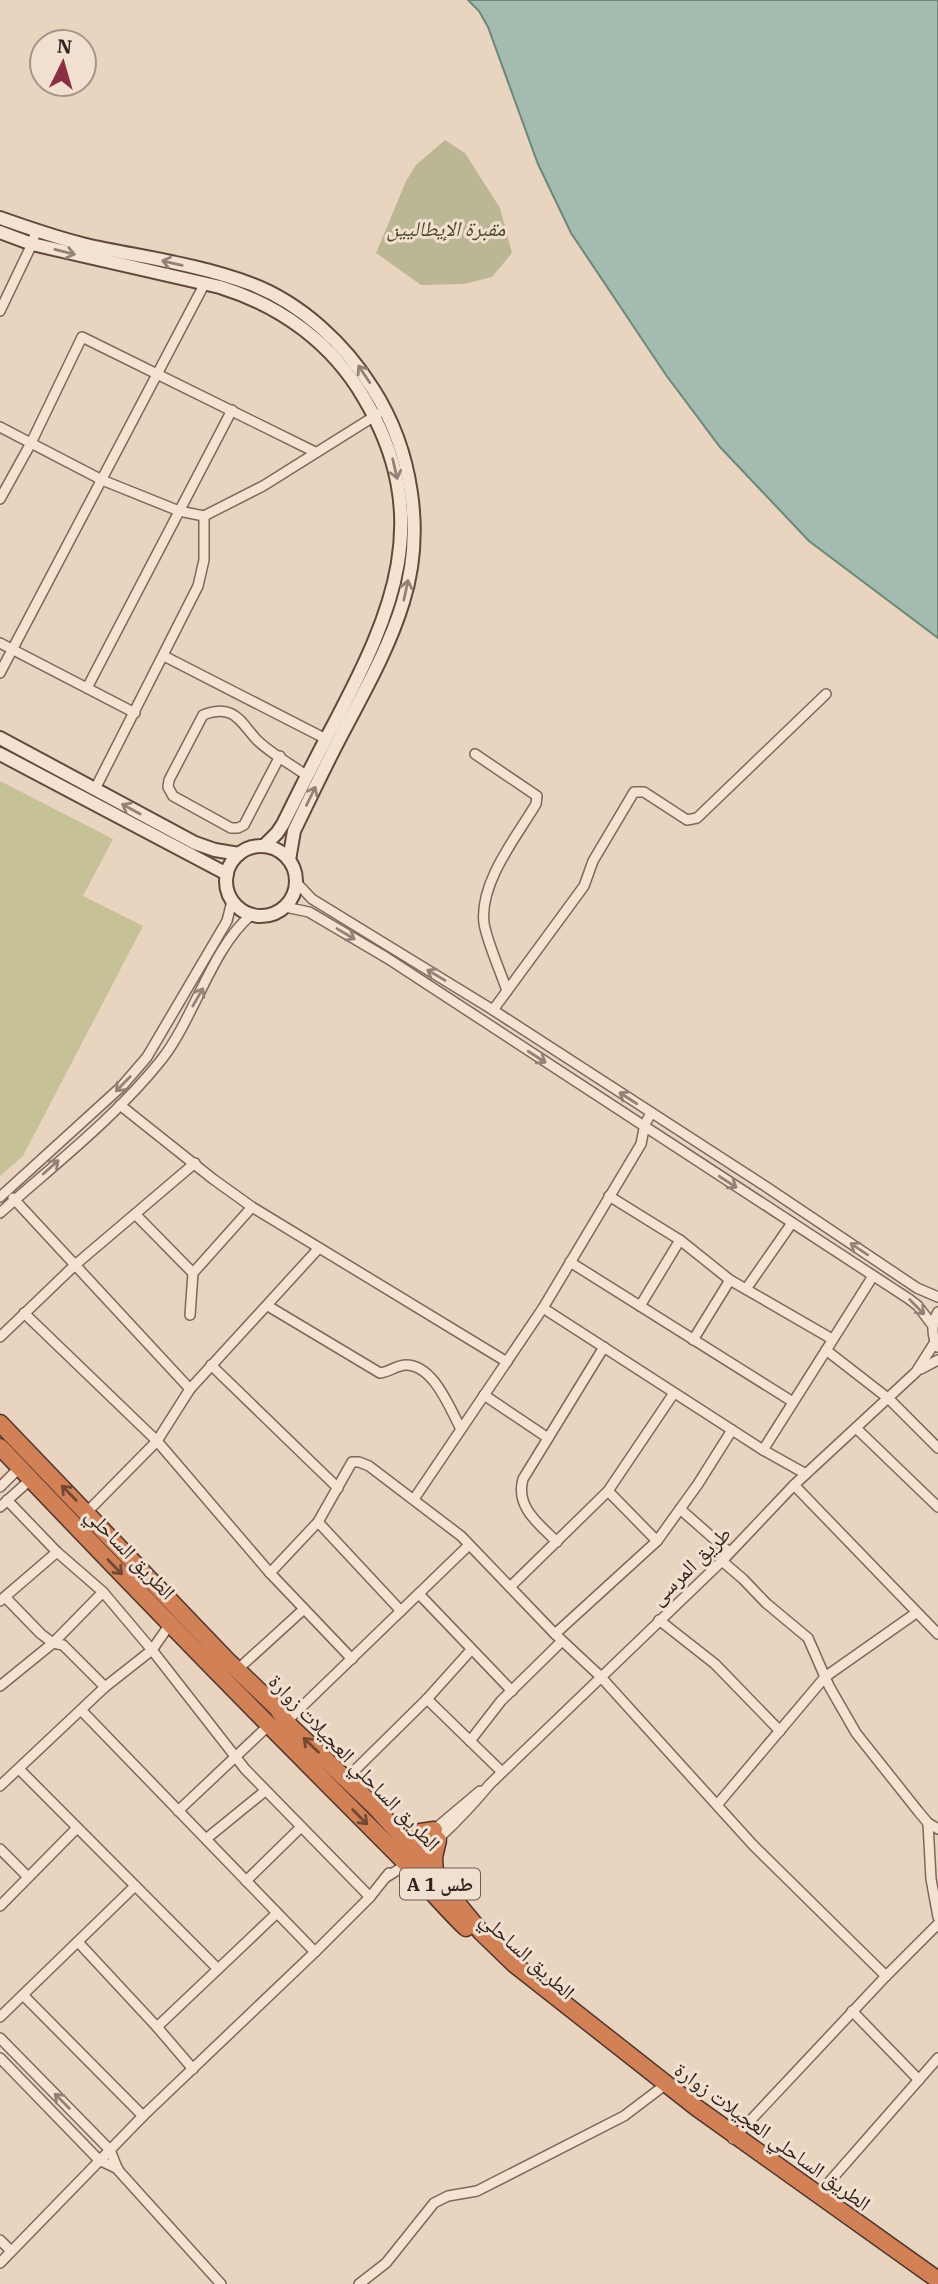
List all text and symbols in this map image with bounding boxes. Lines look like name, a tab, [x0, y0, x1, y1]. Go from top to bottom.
north arrow	[28, 28, 98, 98]
text: N	[56, 33, 73, 59]
park label: مقبرة الإيطاليين	[387, 214, 506, 242]
one-way arrow	[53, 246, 76, 259]
one-way arrow	[161, 256, 184, 270]
one-way arrow	[357, 365, 371, 384]
one-way arrow	[388, 457, 402, 480]
one-way arrow	[399, 579, 413, 602]
one-way arrow	[304, 786, 318, 807]
one-way arrow	[122, 802, 142, 816]
one-way arrow	[336, 927, 356, 941]
one-way arrow	[426, 968, 446, 982]
one-way arrow	[191, 987, 205, 1007]
one-way arrow	[527, 1050, 547, 1064]
one-way arrow	[115, 1075, 131, 1093]
one-way arrow	[618, 1090, 638, 1104]
one-way arrow	[42, 1159, 59, 1176]
one-way arrow	[718, 1174, 737, 1189]
one-way arrow	[850, 1242, 869, 1257]
one-way arrow	[908, 1299, 925, 1316]
one-way arrow	[60, 1485, 77, 1502]
street label: الطريق الساحلي	[77, 1501, 182, 1608]
street label: طريق المرسى	[643, 1519, 737, 1611]
one-way arrow	[107, 1558, 124, 1575]
street label: الطريق الساحلي العجيلات زوارة	[260, 1667, 447, 1859]
one-way arrow	[303, 1737, 320, 1754]
one-way arrow	[351, 1808, 368, 1825]
road number: A 1 طس	[400, 1868, 480, 1900]
street label: الطريق الساحلي	[472, 1905, 581, 2007]
street label: الطريق الساحلي العجيلات زوارة	[667, 2055, 877, 2219]
one-way arrow	[54, 2093, 71, 2110]

